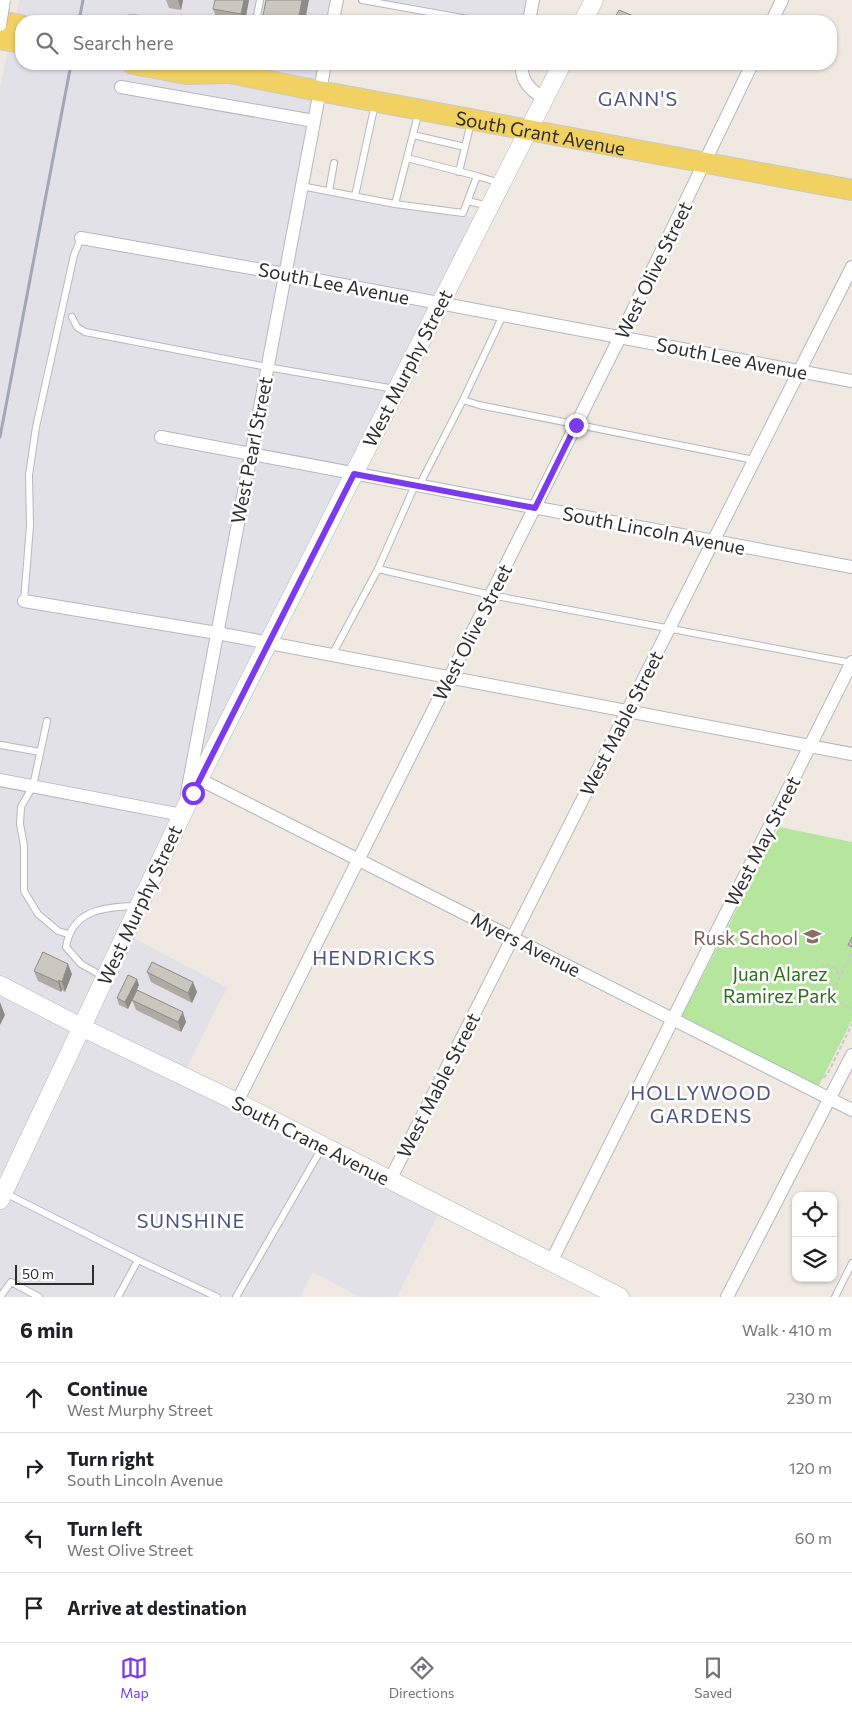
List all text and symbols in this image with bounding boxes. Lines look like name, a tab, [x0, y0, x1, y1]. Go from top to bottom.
search box	[15, 15, 837, 70]
icon: search	[33, 29, 61, 57]
text: Search here	[73, 31, 173, 54]
district label: GANN'S	[598, 86, 678, 110]
street label: South Grant Avenue	[454, 105, 628, 159]
street label: West Olive Street	[610, 197, 696, 342]
street label: South Lee Avenue	[257, 257, 411, 309]
street label: West Murphy Street	[357, 285, 457, 451]
street label: South Lee Avenue	[655, 332, 809, 384]
street label: West Pearl Street	[225, 374, 277, 526]
route end	[565, 414, 588, 437]
street label: South Lincoln Avenue	[561, 501, 747, 559]
street label: West Olive Street	[428, 560, 516, 704]
street label: West Mable Street	[575, 647, 668, 799]
street label: West May Street	[719, 772, 805, 910]
route start	[182, 782, 205, 805]
street label: West Murphy Street	[92, 821, 186, 988]
street label: Myers Avenue	[467, 907, 585, 981]
place label: Rusk School	[693, 926, 798, 949]
school or university icon: Rusk School	[802, 927, 822, 947]
district label: HENDRICKS	[312, 945, 436, 969]
park label: Juan Alarez Ramirez Park	[723, 962, 837, 1007]
street label: West Mable Street	[392, 1009, 485, 1161]
district label: HOLLYWOOD GARDENS	[630, 1080, 772, 1127]
street label: South Crane Avenue	[228, 1090, 394, 1190]
map controls	[792, 1192, 837, 1282]
button: locate	[792, 1192, 837, 1237]
district label: SUNSHINE	[137, 1208, 245, 1232]
button: layers	[792, 1237, 837, 1282]
scale bar	[15, 1262, 94, 1285]
text: 50 m	[22, 1265, 54, 1282]
text: 6 min	[20, 1317, 73, 1342]
text: Walk · 410 m	[742, 1320, 832, 1339]
text: Continue	[67, 1377, 147, 1400]
icon: ahead	[20, 1384, 48, 1412]
text: 230 m	[787, 1388, 832, 1407]
text: West Murphy Street	[67, 1400, 213, 1419]
text: Turn right	[67, 1447, 154, 1470]
icon: right	[20, 1454, 48, 1482]
text: 120 m	[789, 1458, 832, 1477]
text: South Lincoln Avenue	[67, 1470, 223, 1489]
text: Turn left	[67, 1517, 142, 1540]
icon: left	[20, 1524, 48, 1552]
text: 60 m	[795, 1528, 832, 1547]
text: West Olive Street	[67, 1540, 193, 1559]
icon: arrive	[20, 1594, 48, 1622]
text: Arrive at destination	[67, 1596, 247, 1619]
tab: Map	[120, 1654, 149, 1701]
tab: Directions	[389, 1654, 454, 1701]
tab: Saved	[694, 1654, 732, 1701]

